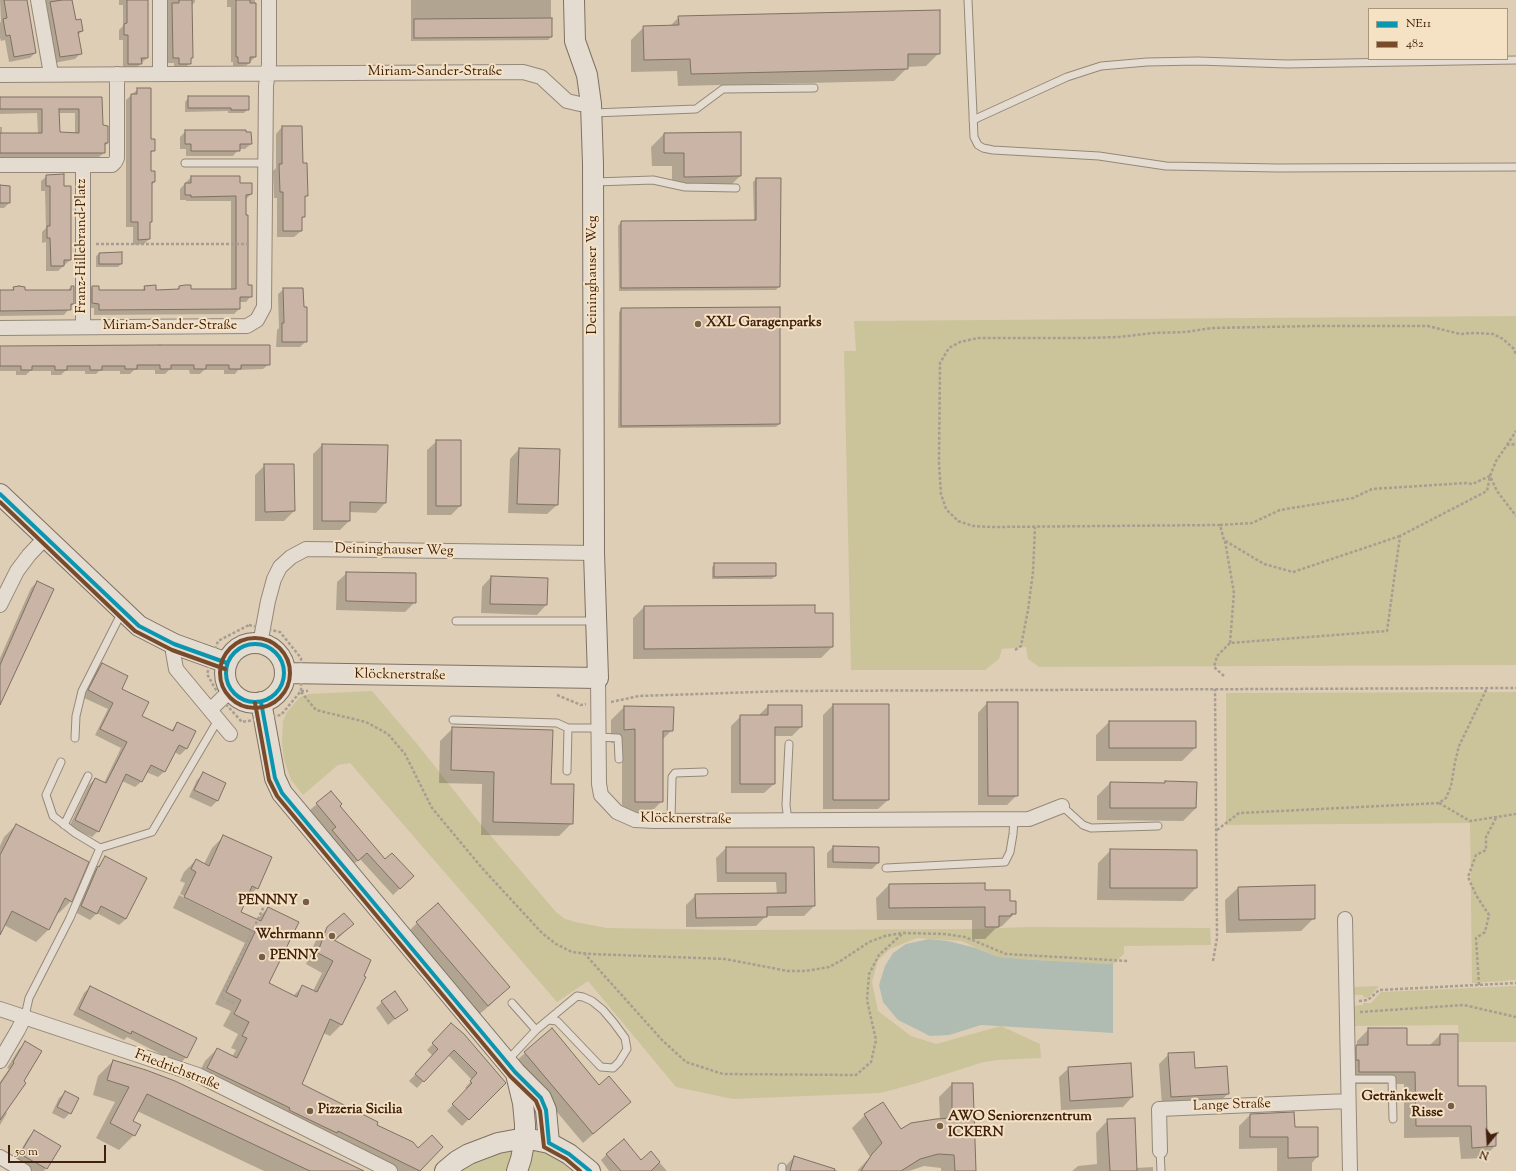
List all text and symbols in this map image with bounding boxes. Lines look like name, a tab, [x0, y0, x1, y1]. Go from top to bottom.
legend	[1368, 8, 1508, 60]
text: NE11	[1406, 15, 1431, 33]
text: 482	[1406, 35, 1424, 53]
street label: Miriam-Sander-Straße	[368, 65, 502, 81]
street label: Franz-Hillebrand-Platz	[75, 179, 91, 313]
street label: Deininghauser Weg	[586, 215, 602, 335]
place label: XXL Garagenparks	[706, 316, 821, 332]
street label: Miriam-Sander-Straße	[103, 319, 237, 335]
marker: XXL Garagenparks	[693, 319, 703, 329]
street label: Deininghauser Weg	[334, 542, 454, 560]
street label: Klöcknerstraße	[354, 667, 446, 685]
street label: Klöcknerstraße	[640, 811, 732, 829]
place label: PENNNY	[238, 894, 298, 910]
marker: PENNNY	[301, 897, 311, 907]
place label: Wehrmann	[255, 928, 324, 944]
marker: Wehrmann	[327, 931, 337, 941]
place label: PENNY	[270, 949, 319, 965]
marker: PENNY	[257, 952, 267, 962]
street label: Friedrichstraße	[132, 1047, 222, 1095]
place label: Getränkewelt Risse	[1362, 1090, 1443, 1122]
street label: Lange Straße	[1193, 1096, 1271, 1116]
marker: Getränkewelt Risse	[1446, 1101, 1456, 1111]
place label: Pizzeria Sicilia	[318, 1103, 402, 1119]
marker: Pizzeria Sicilia	[305, 1106, 315, 1116]
place label: AWO Seniorenzentrum ICKERN	[948, 1110, 1092, 1142]
marker: AWO Seniorenzentrum ICKERN	[935, 1121, 945, 1131]
north arrow	[1468, 1123, 1508, 1163]
scale bar	[10, 1137, 108, 1163]
text: 50 m	[15, 1143, 38, 1161]
text: N	[1478, 1145, 1491, 1163]

